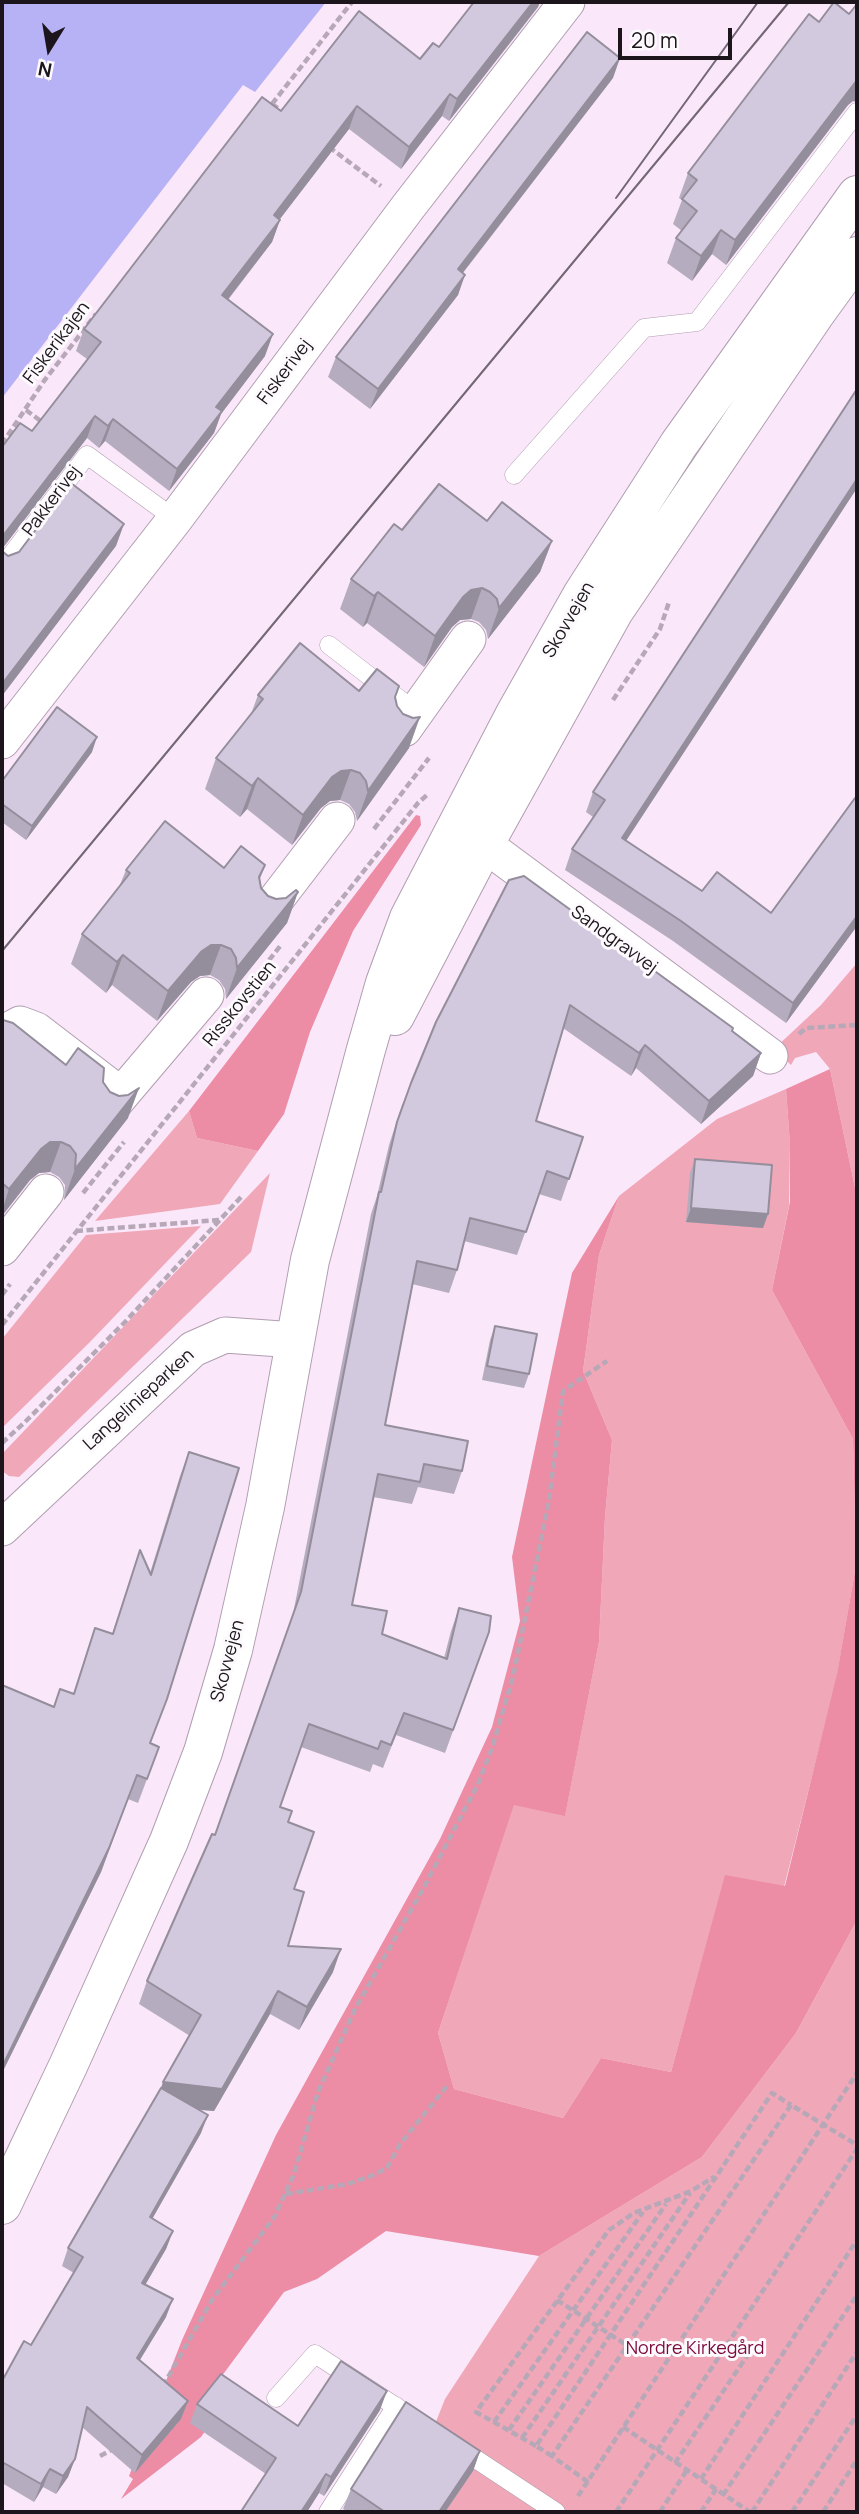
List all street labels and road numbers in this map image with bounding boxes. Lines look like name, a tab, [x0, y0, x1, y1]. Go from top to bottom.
street label: Fiskerikajen	[19, 298, 95, 388]
street label: Fiskerivej	[253, 335, 317, 409]
street label: Pakkerivej	[18, 461, 86, 541]
street label: Skovvejen	[539, 578, 599, 662]
street label: Sandgravvej	[566, 901, 662, 979]
street label: Risskovstien	[199, 957, 281, 1051]
street label: Langelinieparken	[79, 1345, 199, 1455]
street label: Skovvejen	[207, 1618, 249, 1704]

